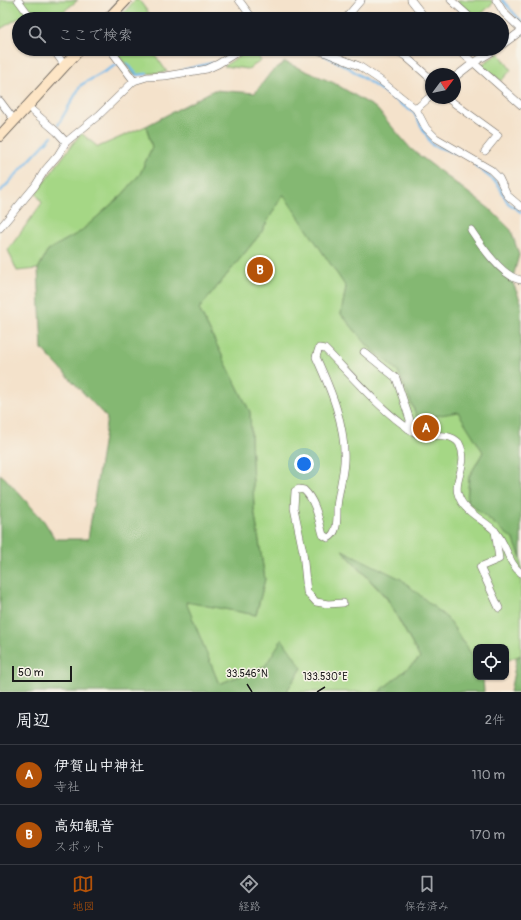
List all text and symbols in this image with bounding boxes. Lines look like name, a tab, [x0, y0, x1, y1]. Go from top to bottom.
search box	[12, 12, 509, 56]
icon: search	[26, 23, 48, 45]
text: ここで検索	[58, 26, 133, 45]
north arrow	[425, 68, 461, 104]
pin: B	[247, 255, 273, 285]
pin: A	[413, 413, 439, 443]
your location	[294, 454, 314, 474]
map controls	[473, 644, 509, 680]
button: locate	[473, 644, 509, 680]
scale bar	[12, 664, 72, 683]
text: 50 m	[18, 666, 44, 679]
text: 33.546°N	[226, 668, 268, 680]
text: 133.530°E	[303, 671, 347, 683]
text: 周辺	[16, 710, 50, 731]
text: 2件	[485, 712, 505, 728]
text: 伊賀山中神社	[54, 757, 144, 776]
text: A	[25, 767, 33, 783]
text: 110 m	[472, 767, 505, 783]
text: 寺社	[54, 779, 80, 795]
text: 高知観音	[54, 817, 114, 836]
text: B	[25, 827, 33, 843]
text: 170 m	[470, 827, 505, 843]
text: スポット	[54, 839, 106, 855]
tab: 地図	[72, 873, 94, 913]
tab: 経路	[238, 873, 260, 913]
tab: 保存済み	[405, 873, 449, 913]

